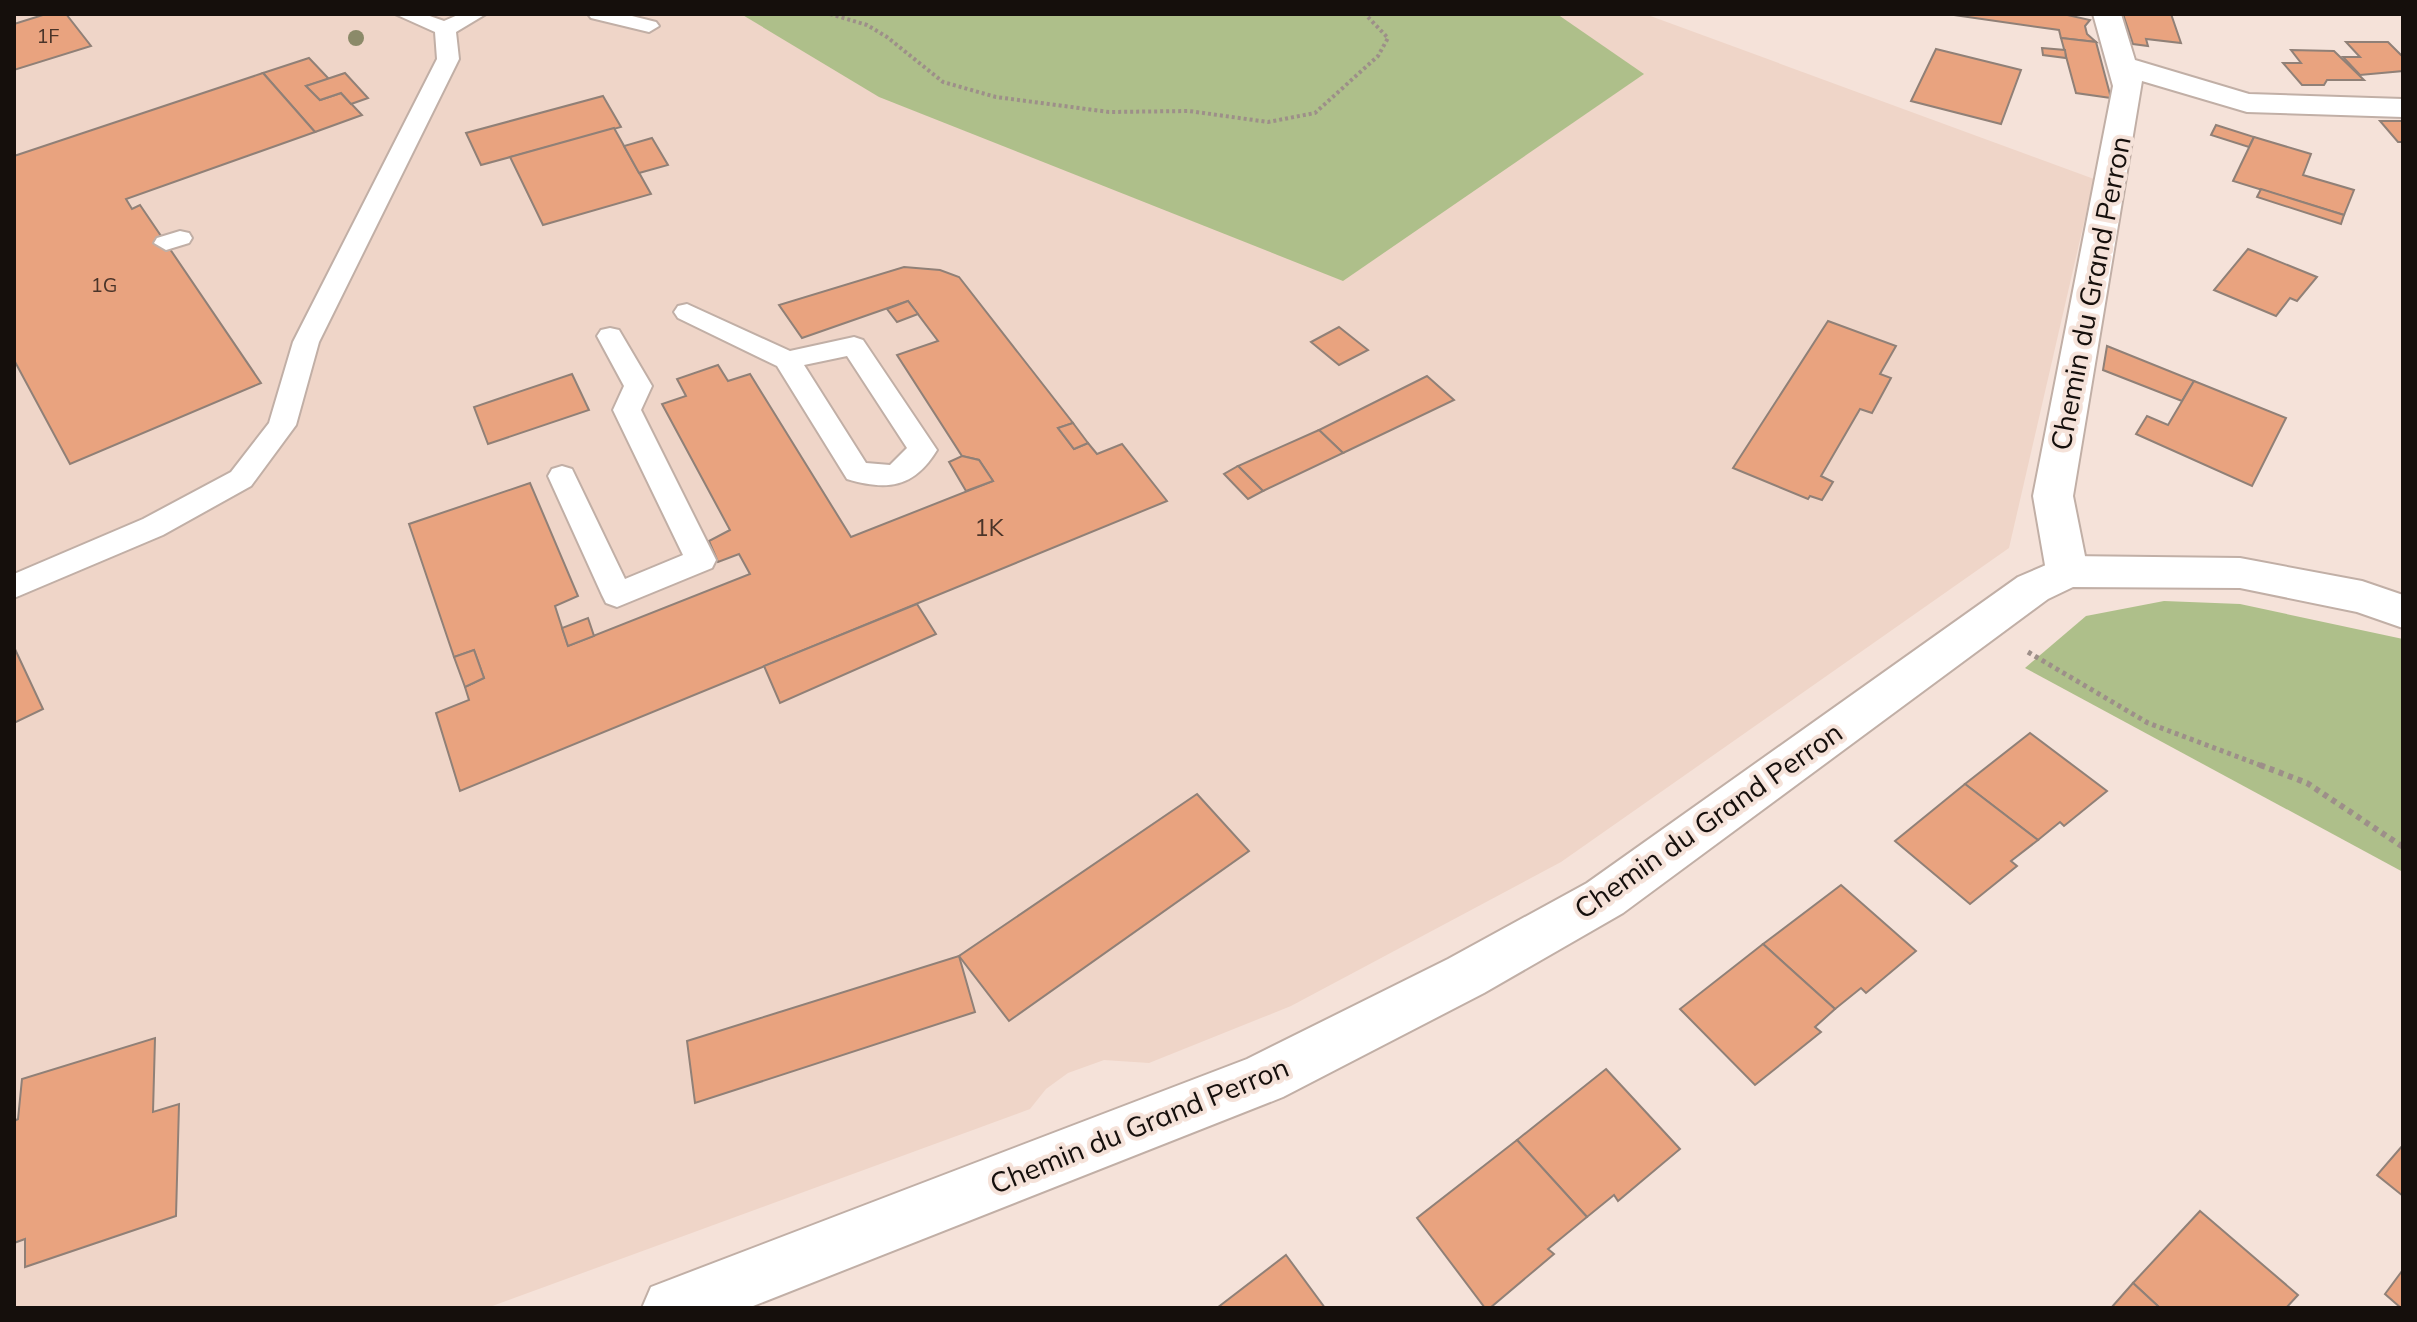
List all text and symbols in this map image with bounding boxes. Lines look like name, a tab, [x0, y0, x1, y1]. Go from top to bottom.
house number: 1F	[36, 23, 60, 48]
street label: Chemin du Grand Perron	[2042, 133, 2138, 453]
house number: 1G	[91, 272, 117, 297]
house number: 1K	[974, 512, 1005, 542]
street label: Chemin du Grand Perron	[1567, 714, 1849, 926]
street label: Chemin du Grand Perron	[984, 1049, 1294, 1201]

